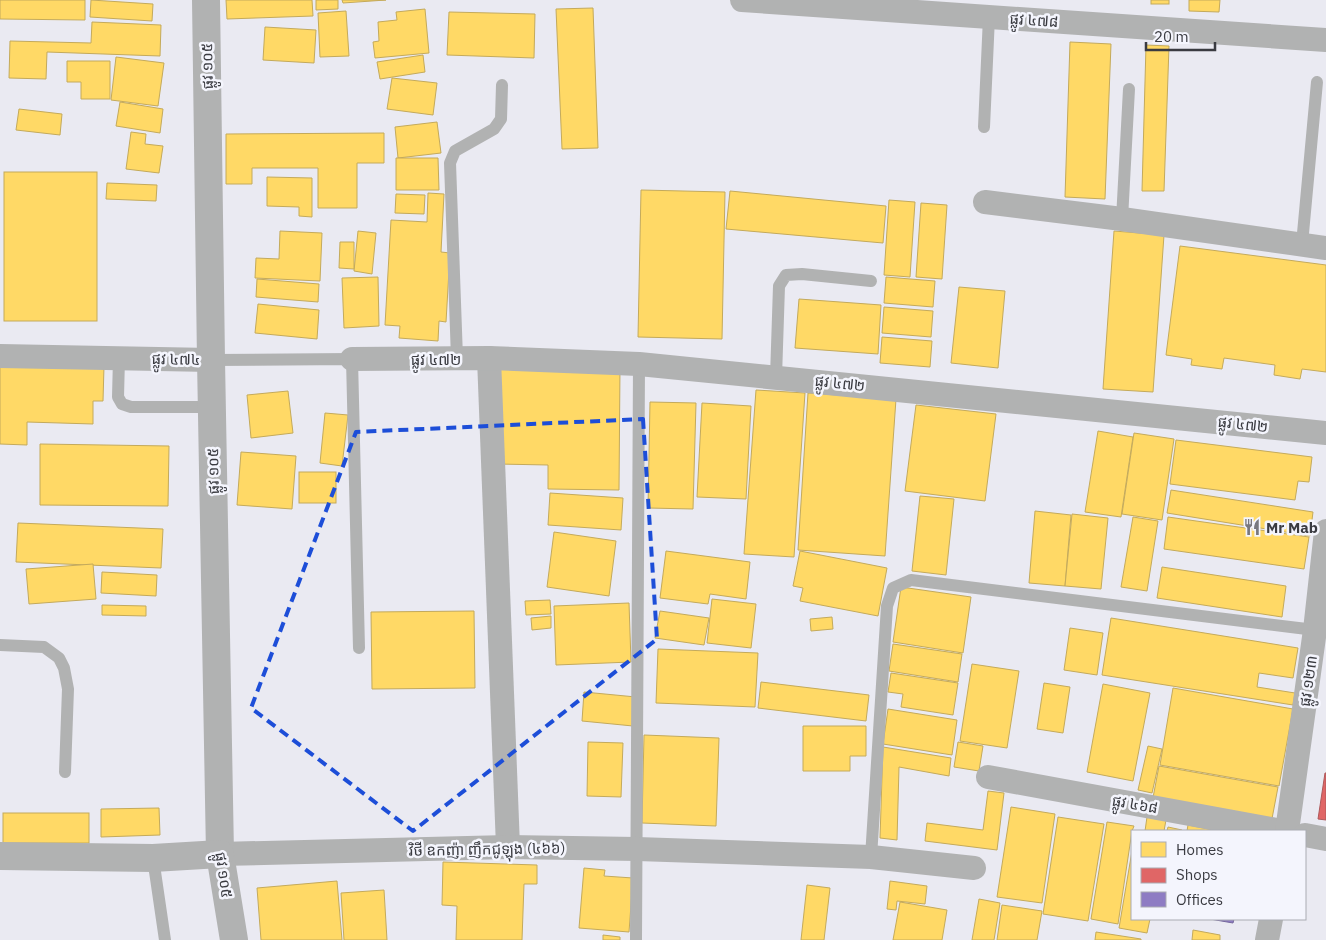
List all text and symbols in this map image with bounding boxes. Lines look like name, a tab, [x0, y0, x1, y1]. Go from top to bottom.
street label: ផ្លូវ ៤៧៨	[1009, 9, 1059, 36]
scale bar	[1146, 20, 1215, 52]
text: 20 m	[1154, 27, 1189, 46]
street label: ផ្លូវ ១០៥	[197, 42, 221, 89]
street label: ផ្លូវ ៤៧៤	[151, 349, 201, 373]
street label: ផ្លូវ ៤៧២	[411, 350, 461, 373]
street label: ផ្លូវ ៤៧២	[813, 371, 866, 400]
street label: ផ្លូវ ៤៧២	[1216, 412, 1269, 441]
street label: ផ្លូវ ១០៥	[203, 447, 227, 494]
restaurant icon: Mr Mab	[1242, 517, 1262, 537]
place label: Mr Mab	[1266, 518, 1318, 537]
street label: ផ្លូវ ១២៣	[1295, 654, 1325, 709]
street label: ផ្លូវ ៤៦៨	[1110, 791, 1160, 822]
legend	[1131, 830, 1306, 920]
street label: វិថី ឧកញ៉ា ញឹកជូឡុង (៤៦៦)	[408, 838, 566, 864]
text: Homes	[1176, 840, 1224, 859]
street label: ផ្លូវ ១០៥	[207, 851, 237, 900]
text: Shops	[1176, 865, 1218, 884]
text: Offices	[1176, 890, 1223, 909]

